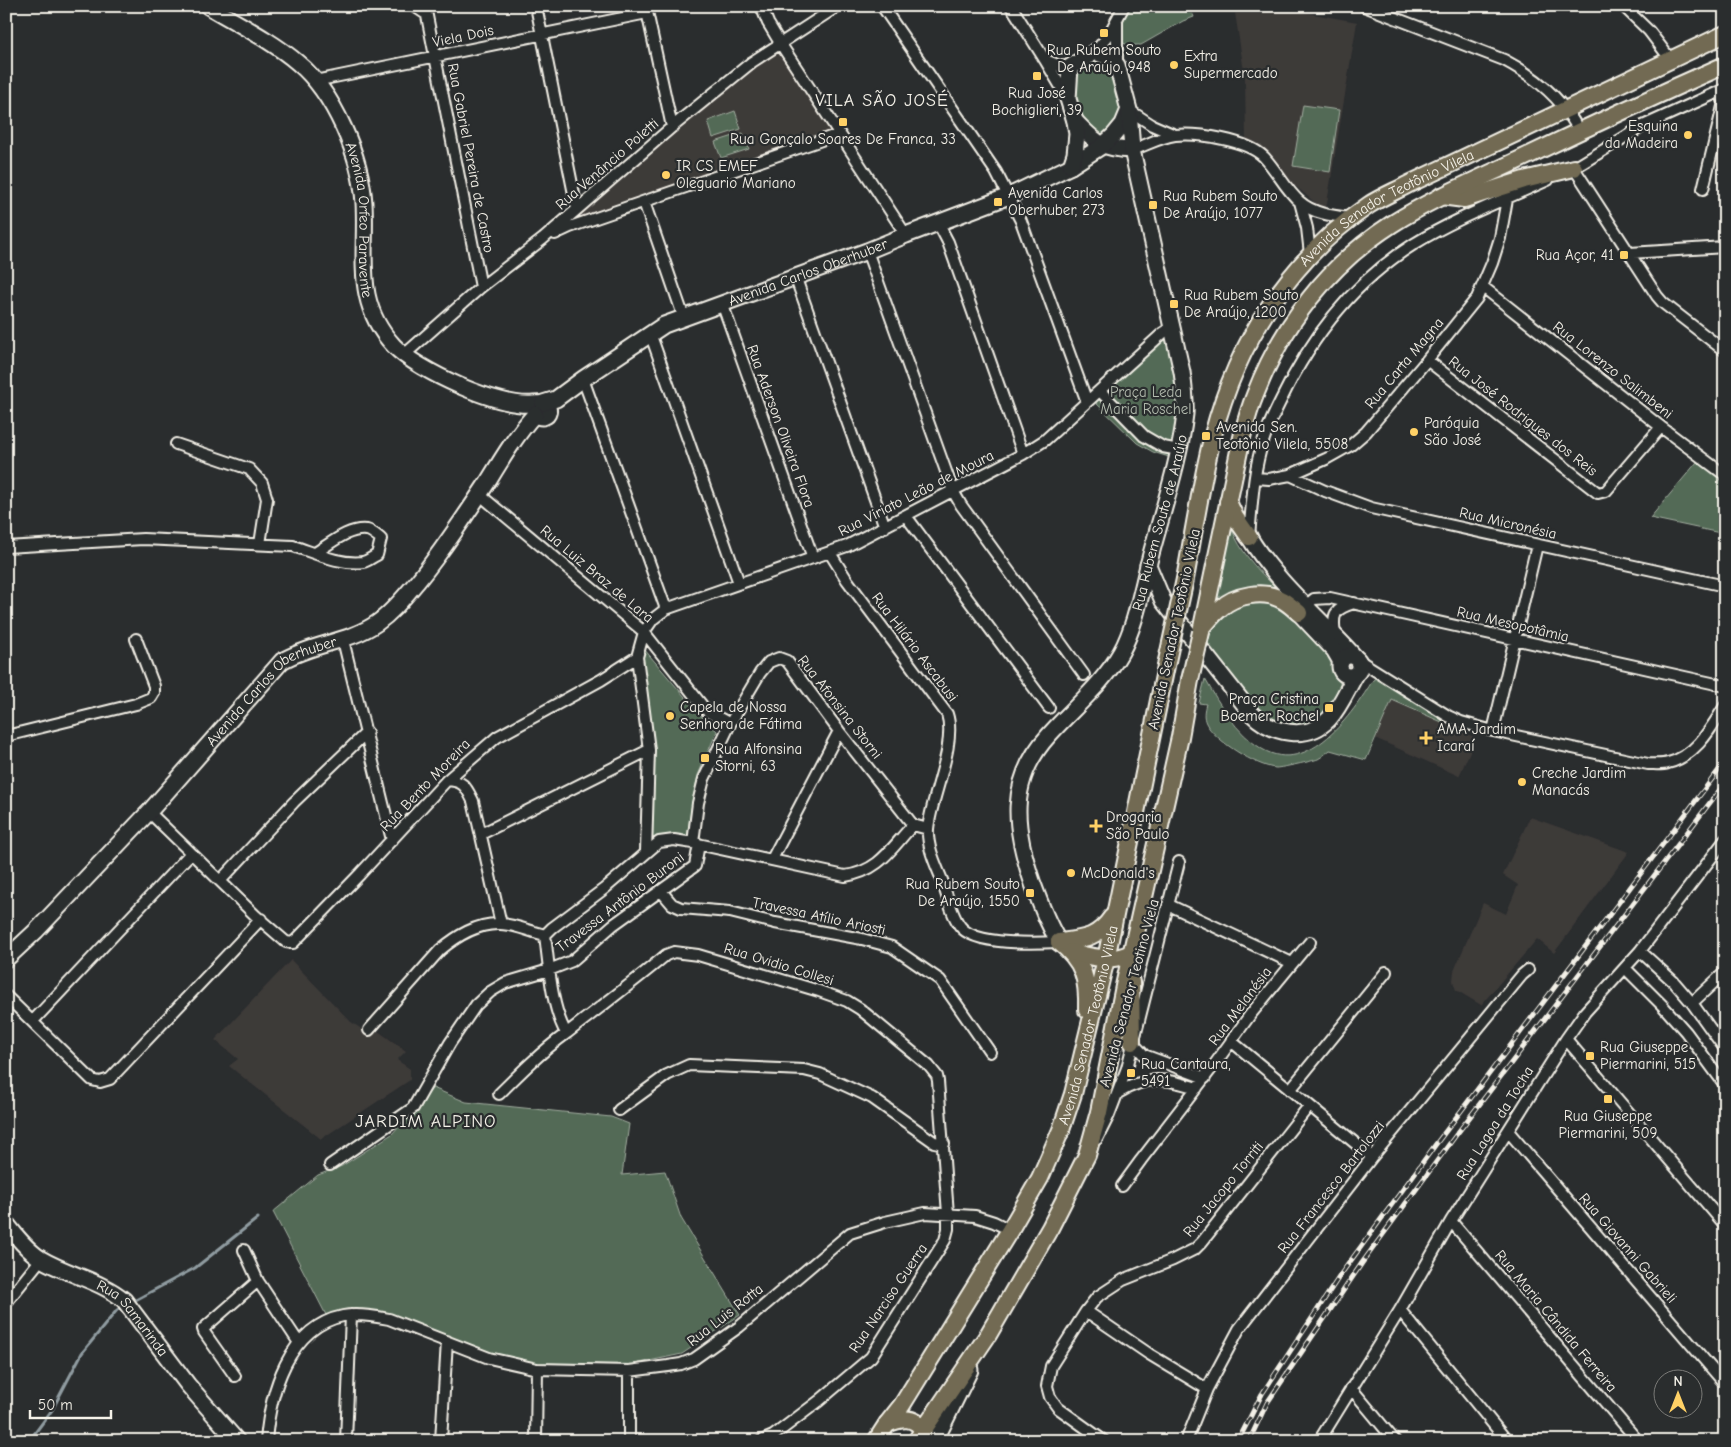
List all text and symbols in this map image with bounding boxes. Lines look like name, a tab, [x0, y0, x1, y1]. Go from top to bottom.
street label: Viela Dois	[431, 21, 495, 51]
marker: Rua Rubem Souto De Araújo, 948	[1098, 27, 1110, 39]
place label: Rua Rubem Souto De Araújo, 948	[1047, 41, 1161, 76]
place label: Extra Supermercado	[1184, 47, 1278, 82]
marker: Extra Supermercado	[1168, 59, 1180, 71]
street label: Rua Gabriel Pereira de Castro	[444, 62, 498, 254]
marker: Rua José Bochiglieri, 39	[1031, 70, 1043, 82]
place label: Rua José Bochiglieri, 39	[992, 84, 1082, 119]
district label: VILA SÃO JOSÉ	[815, 89, 949, 111]
street label: Rua Venâncio Poletti	[552, 114, 662, 214]
marker: Rua Gonçalo Soares De Franca, 33	[837, 116, 849, 128]
place label: Esquina da Madeira	[1605, 117, 1678, 152]
marker: Esquina da Madeira	[1682, 129, 1694, 141]
place label: Rua Gonçalo Soares De Franca, 33	[730, 130, 956, 148]
street label: Avenida Orfeo Paravente	[341, 140, 377, 300]
street label: Avenida Senador Teotônio Vilela	[1295, 146, 1477, 270]
place label: IR CS EMEF Oleguario Mariano	[676, 157, 796, 192]
marker: IR CS EMEF Oleguario Mariano	[660, 169, 672, 181]
place label: Avenida Carlos Oberhuber, 273	[1008, 184, 1105, 219]
place label: Rua Rubem Souto De Araújo, 1077	[1163, 187, 1278, 222]
marker: Avenida Carlos Oberhuber, 273	[992, 196, 1004, 208]
marker: Rua Rubem Souto De Araújo, 1077	[1147, 199, 1159, 211]
street label: Avenida Carlos Oberhuber	[726, 234, 890, 310]
place label: Rua Açor, 41	[1536, 246, 1614, 264]
marker: Rua Açor, 41	[1618, 249, 1630, 261]
place label: Rua Rubem Souto De Araújo, 1200	[1184, 286, 1299, 321]
marker: Rua Rubem Souto De Araújo, 1200	[1168, 298, 1180, 310]
street label: Rua Carta Magna	[1361, 314, 1447, 412]
street label: Rua Lorenzo Salimbeni	[1549, 318, 1677, 422]
street label: Rua Aderson Oliveira Flora	[743, 342, 819, 510]
street label: Rua José Rodrigues dos Reis	[1445, 352, 1601, 480]
park label: Praça Leda Maria Roschel	[1100, 383, 1192, 418]
place label: Paróquia São José	[1424, 414, 1482, 449]
place label: Avenida Sen. Teotônio Vilela, 5508	[1216, 418, 1348, 453]
marker: Paróquia São José	[1408, 426, 1420, 438]
marker: Avenida Sen. Teotônio Vilela, 5508	[1200, 430, 1212, 442]
street label: Rua Rubem Souto de Araújo	[1128, 433, 1191, 613]
street label: Rua Viriato Leão de Moura	[835, 446, 997, 540]
street label: Rua Micronésia	[1458, 503, 1558, 543]
street label: Rua Luiz Braz de Lara	[537, 521, 657, 627]
street label: Avenida Senador Teotônio Vilela	[1144, 527, 1204, 731]
street label: Rua Hilário Ascabusi	[868, 589, 962, 705]
street label: Rua Mesopotâmia	[1455, 602, 1571, 646]
street label: Avenida Carlos Oberhuber	[202, 632, 339, 750]
street label: Rua Afonsina Storni	[794, 652, 886, 762]
place label: Praça Cristina Boemer Rochel	[1221, 690, 1319, 725]
place label: Capela de Nossa Senhora de Fátima	[680, 698, 802, 733]
marker: Praça Cristina Boemer Rochel	[1323, 702, 1335, 714]
marker: Capela de Nossa Senhora de Fátima	[664, 710, 676, 722]
place label: AMA Jardim Icaraí	[1437, 720, 1516, 755]
marker: AMA Jardim Icaraí	[1419, 731, 1433, 745]
street label: Rua Bento Moreira	[376, 735, 474, 835]
place label: Rua Alfonsina Storni, 63	[715, 740, 802, 775]
marker: Rua Alfonsina Storni, 63	[699, 752, 711, 764]
place label: Creche Jardim Manacás	[1532, 764, 1626, 799]
marker: Creche Jardim Manacás	[1516, 776, 1528, 788]
place label: Drogaria São Paulo	[1106, 808, 1169, 843]
marker: Drogaria São Paulo	[1090, 820, 1102, 832]
street label: Travessa Antônio Buroni	[552, 848, 688, 956]
place label: McDonald's	[1081, 864, 1155, 882]
marker: McDonald's	[1065, 867, 1077, 879]
place label: Rua Rubem Souto De Araújo, 1550	[905, 875, 1020, 910]
marker: Rua Rubem Souto De Araújo, 1550	[1024, 887, 1036, 899]
street label: Travessa Atílio Ariosti	[751, 893, 887, 939]
street label: Avenida Senador Teotino Viela	[1095, 897, 1163, 1089]
street label: Avenida Senador Teotônio Vilela	[1054, 924, 1122, 1127]
street label: Rua Ovidio Collesi	[722, 939, 836, 989]
street label: Rua Melanésia	[1205, 963, 1275, 1049]
place label: Rua Giuseppe Piermarini, 515	[1600, 1038, 1696, 1073]
marker: Rua Giuseppe Piermarini, 515	[1584, 1050, 1596, 1062]
place label: Rua Cantaura, 5491	[1141, 1055, 1231, 1090]
street label: Rua Lagoa da Tocha	[1453, 1063, 1537, 1183]
marker: Rua Cantaura, 5491	[1125, 1067, 1137, 1079]
marker: Rua Giuseppe Piermarini, 509	[1602, 1093, 1614, 1105]
place label: Rua Giuseppe Piermarini, 509	[1558, 1107, 1658, 1142]
district label: JARDIM ALPINO	[355, 1111, 497, 1132]
street label: Rua Francesco Bartolozzi	[1274, 1117, 1388, 1257]
street label: Rua Jacopo Torriti	[1179, 1138, 1267, 1240]
street label: Rua Giovanni Gabrieli	[1575, 1189, 1681, 1307]
street label: Rua Narciso Guerra	[845, 1240, 931, 1356]
street label: Rua Maria Cândida Ferreira	[1491, 1246, 1621, 1396]
street label: Rua Samarinda	[94, 1276, 172, 1360]
street label: Rua Luis Rotta	[683, 1280, 767, 1350]
north arrow	[1654, 1370, 1704, 1420]
text: N	[1673, 1373, 1683, 1390]
scale bar	[30, 1387, 111, 1419]
text: 50 m	[38, 1396, 73, 1414]

